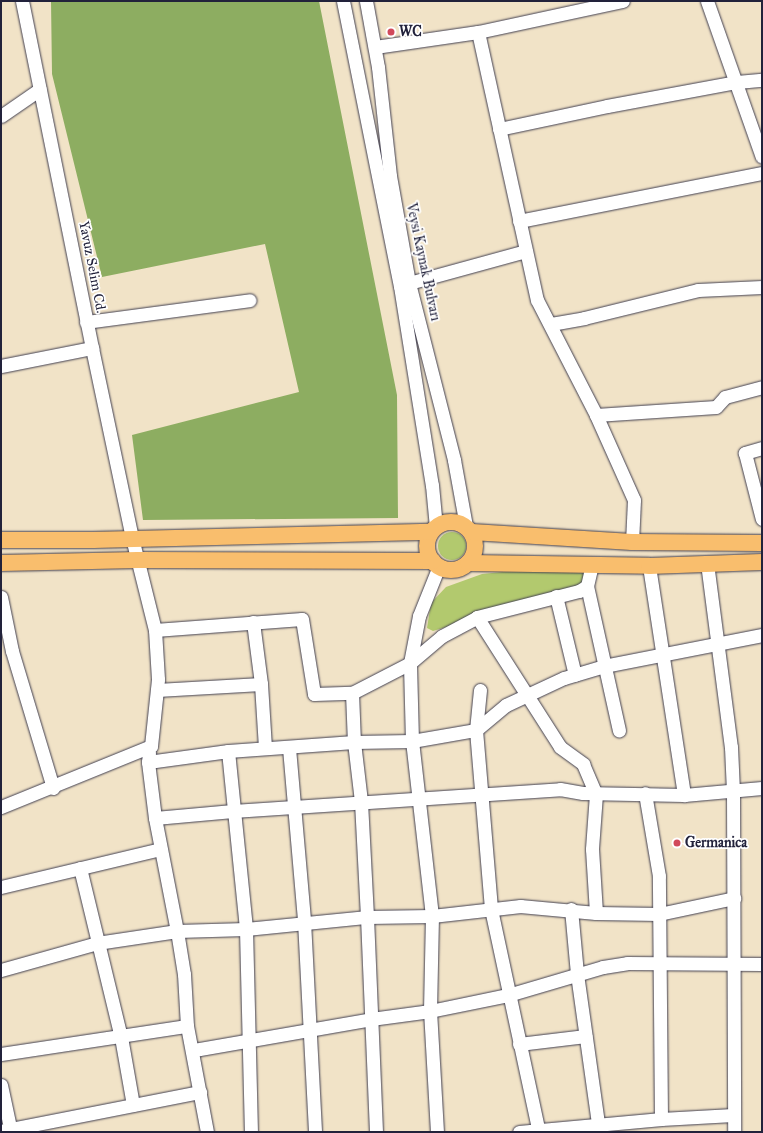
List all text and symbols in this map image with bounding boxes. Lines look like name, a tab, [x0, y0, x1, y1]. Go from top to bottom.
place label: WC	[399, 24, 422, 40]
marker: WC	[386, 27, 396, 37]
street label: Veysi Kaynak Bulvarı	[402, 201, 444, 323]
street label: Yavuz Selim Cd.	[75, 220, 109, 314]
place label: Germanica	[685, 835, 747, 851]
marker: Germanica	[672, 838, 682, 848]

